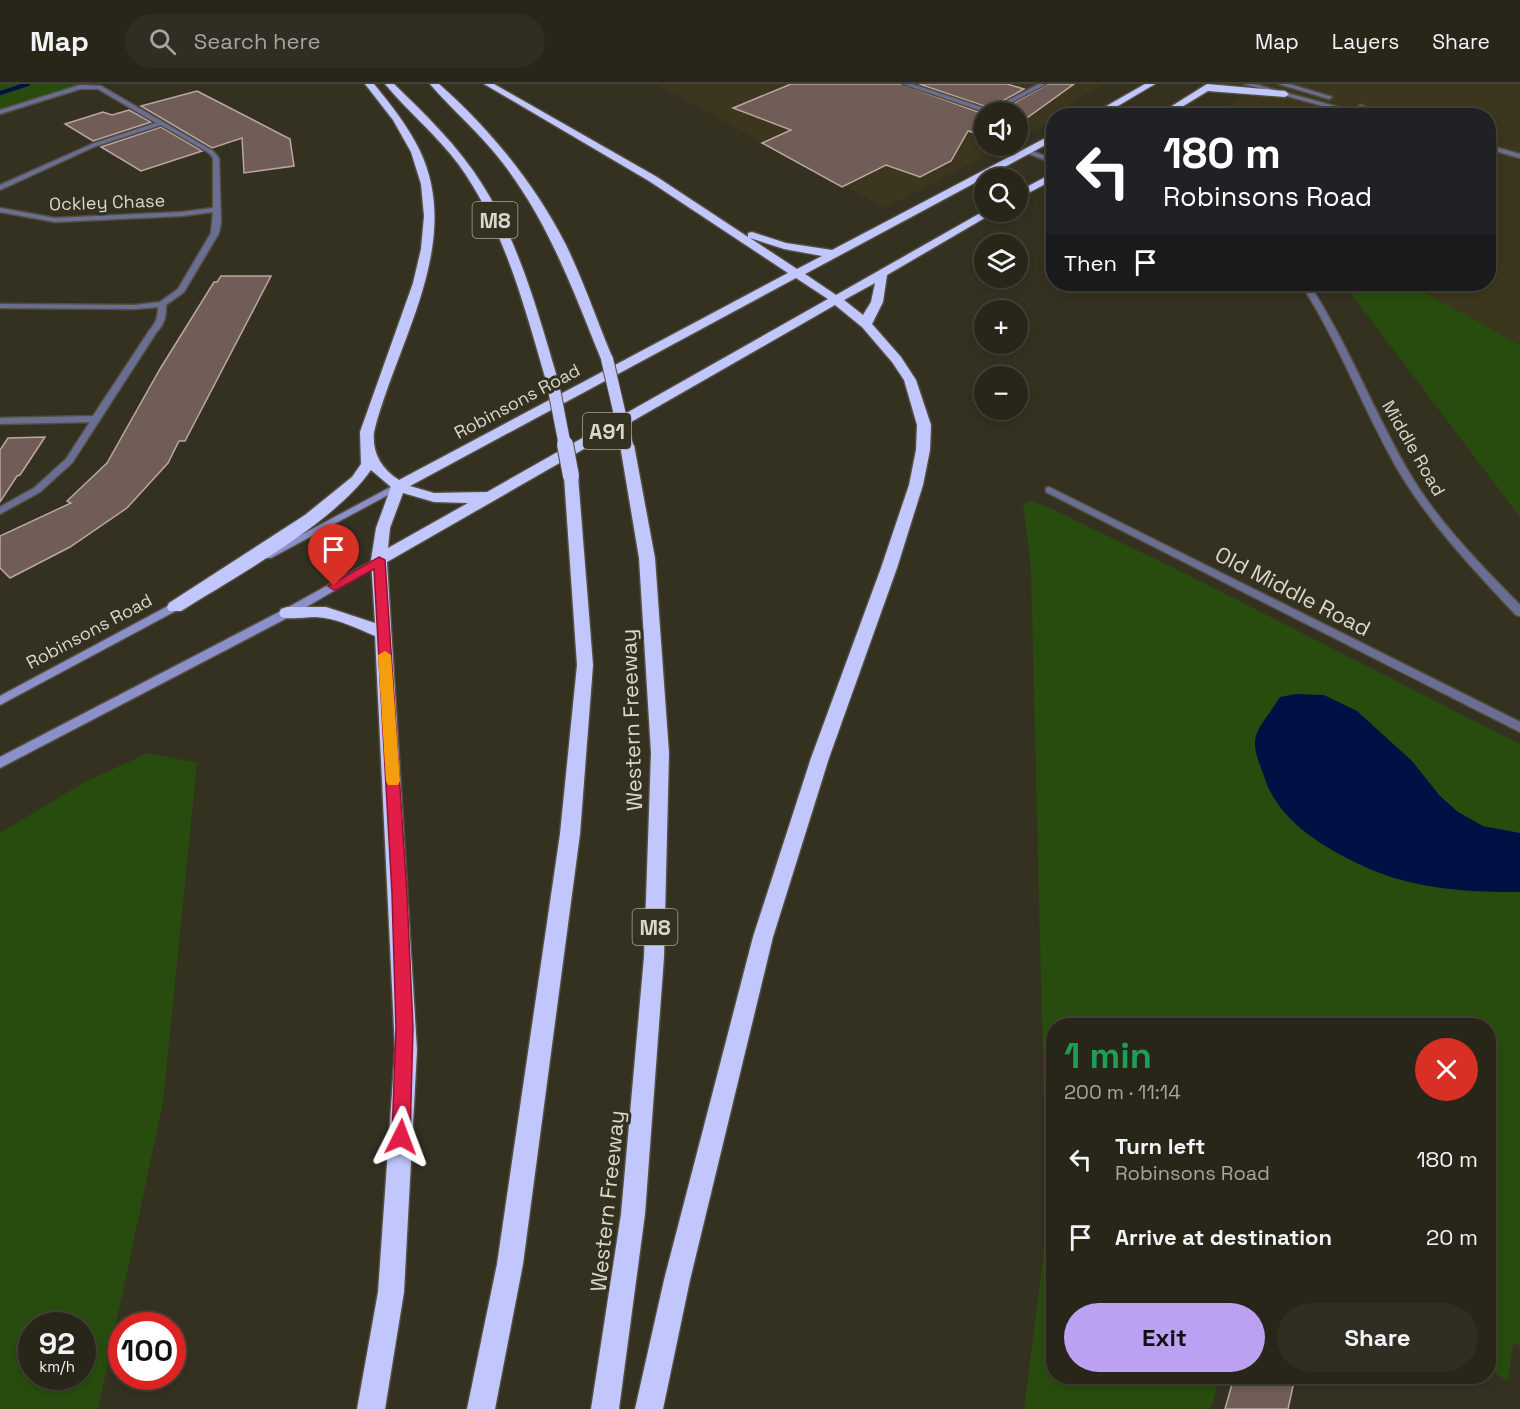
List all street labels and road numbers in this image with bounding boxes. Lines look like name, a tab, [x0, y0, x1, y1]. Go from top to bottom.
street label: Ockley Chase	[49, 188, 165, 216]
road number: M8	[472, 202, 518, 238]
street label: Robinsons Road	[450, 358, 584, 444]
street label: Middle Road	[1377, 396, 1451, 500]
road number: A91	[583, 413, 631, 449]
street label: Old Middle Road	[1211, 540, 1375, 642]
street label: Robinsons Road	[22, 588, 156, 674]
street label: Western Freeway	[614, 628, 648, 812]
road number: M8	[632, 909, 678, 945]
street label: Western Freeway	[584, 1109, 630, 1293]

